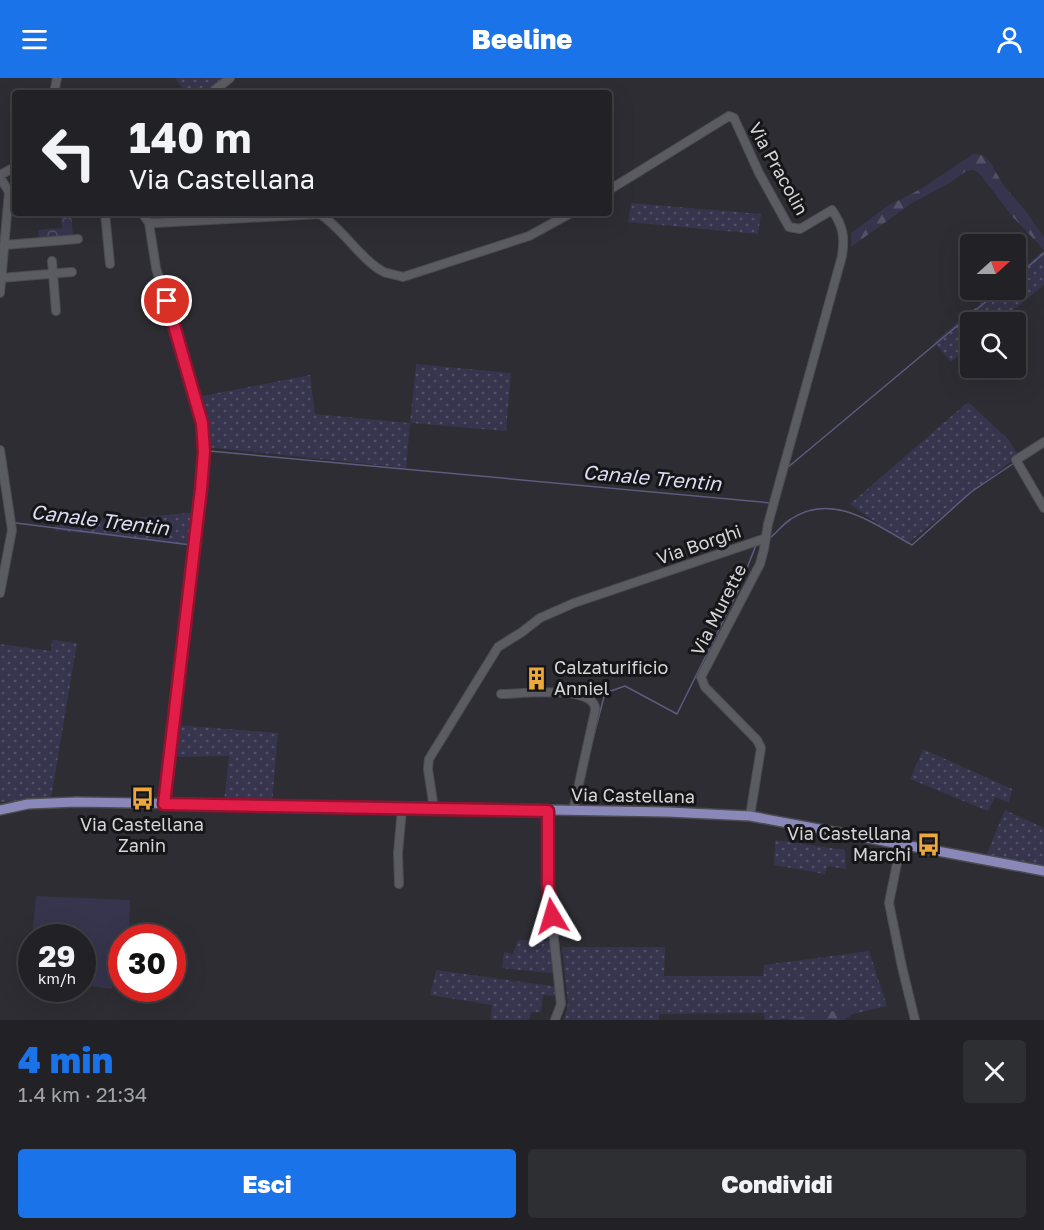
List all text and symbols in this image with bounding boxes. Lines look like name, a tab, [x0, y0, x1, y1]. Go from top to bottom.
icon: menu	[18, 23, 51, 56]
text: Beeline	[472, 23, 572, 55]
icon: person	[993, 23, 1026, 56]
text: 140 m	[129, 112, 251, 162]
icon: left	[30, 114, 108, 192]
street label: Via Pracolin	[744, 118, 813, 219]
text: Via Castellana	[129, 163, 315, 195]
north arrow	[960, 234, 1026, 300]
map controls	[960, 234, 1026, 378]
pin	[141, 275, 192, 326]
icon: arrive	[150, 284, 183, 317]
button: search	[960, 312, 1026, 378]
water label: Canale Trentin	[582, 459, 723, 495]
water label: Canale Trentin	[30, 499, 171, 539]
street label: Via Borghi	[653, 519, 744, 569]
street label: Via Murette	[686, 560, 751, 659]
place label: Calzaturificio Anniel	[554, 656, 668, 699]
building icon: Calzaturificio Anniel	[523, 665, 549, 691]
street label: Via Castellana	[571, 783, 695, 807]
bus stop icon: Via Castellana Zanin	[129, 786, 155, 812]
place label: Via Castellana Zanin	[80, 813, 204, 856]
place label: Via Castellana Marchi	[787, 822, 911, 865]
bus stop icon: Via Castellana Marchi	[916, 831, 942, 857]
position arrow	[520, 884, 584, 948]
speed limit sign: 30	[108, 924, 186, 1002]
text: 29	[38, 938, 76, 974]
text: km/h	[38, 969, 76, 987]
text: 4 min	[18, 1038, 113, 1081]
button: close	[963, 1040, 1026, 1103]
text: 1.4 km · 21:34	[18, 1082, 147, 1106]
button: Esci	[18, 1149, 516, 1218]
button: Condividi	[528, 1149, 1026, 1218]

